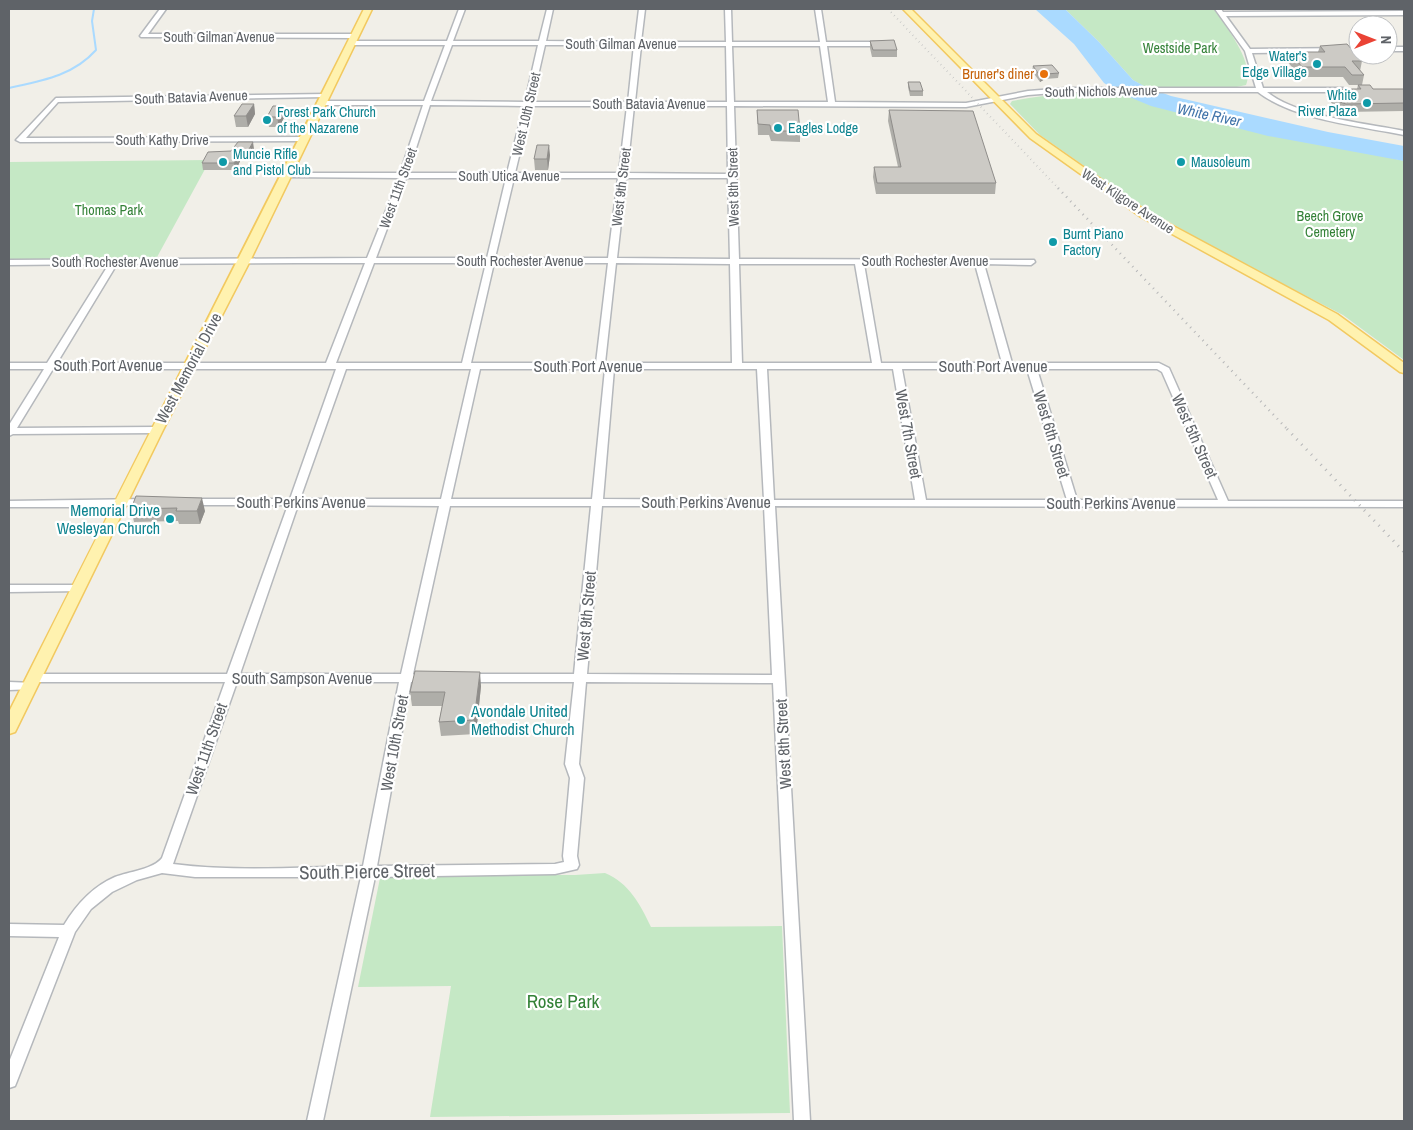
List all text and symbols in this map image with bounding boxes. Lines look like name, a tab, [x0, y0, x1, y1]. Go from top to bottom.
north arrow	[1348, 15, 1398, 65]
street label: South Gilman Avenue	[163, 28, 275, 46]
street label: South Gilman Avenue	[565, 35, 677, 53]
text: N	[1377, 36, 1395, 44]
park label: Westside Park	[1143, 39, 1217, 57]
place label: Water's Edge Village	[1242, 47, 1307, 81]
marker: Water's Edge Village	[1311, 58, 1323, 70]
place label: Bruner's diner	[962, 65, 1034, 83]
marker: Bruner's diner	[1038, 68, 1050, 80]
street label: West 10th Street	[508, 70, 544, 158]
street label: South Nichols Avenue	[1044, 81, 1158, 101]
street label: South Batavia Avenue	[134, 86, 248, 108]
place label: White River Plaza	[1298, 86, 1358, 120]
street label: South Batavia Avenue	[592, 95, 706, 113]
water label: White River	[1175, 97, 1244, 132]
marker: White River Plaza	[1361, 97, 1373, 109]
place label: Forest Park Church of the Nazarene	[277, 103, 376, 137]
marker: Forest Park Church of the Nazarene	[261, 114, 273, 126]
place label: Eagles Lodge	[788, 119, 858, 137]
marker: Eagles Lodge	[772, 122, 784, 134]
street label: South Kathy Drive	[115, 131, 209, 149]
place label: Muncie Rifle and Pistol Club	[233, 145, 311, 179]
street label: West 11th Street	[375, 145, 421, 231]
street label: West 9th Street	[607, 147, 635, 227]
street label: West 8th Street	[723, 147, 743, 227]
place label: Mausoleum	[1191, 153, 1250, 171]
marker: Muncie Rifle and Pistol Club	[217, 156, 229, 168]
marker: Mausoleum	[1175, 156, 1187, 168]
street label: West Kilgore Avenue	[1078, 164, 1178, 238]
street label: South Utica Avenue	[458, 167, 560, 185]
park label: Thomas Park	[75, 201, 143, 219]
park label: Beech Grove Cemetery	[1296, 207, 1364, 241]
place label: Burnt Piano Factory	[1063, 225, 1124, 259]
marker: Burnt Piano Factory	[1047, 236, 1059, 248]
street label: South Rochester Avenue	[457, 252, 583, 270]
street label: South Rochester Avenue	[862, 252, 988, 270]
street label: South Rochester Avenue	[52, 253, 178, 271]
street label: West Memorial Drive	[149, 309, 227, 427]
street label: South Port Avenue	[53, 354, 163, 376]
street label: South Port Avenue	[533, 355, 643, 377]
street label: South Port Avenue	[938, 355, 1048, 377]
street label: West 7th Street	[890, 388, 928, 481]
street label: West 6th Street	[1028, 388, 1076, 481]
street label: West 5th Street	[1167, 390, 1224, 482]
street label: South Perkins Avenue	[236, 491, 366, 513]
street label: South Perkins Avenue	[641, 491, 771, 513]
street label: South Perkins Avenue	[1046, 492, 1176, 514]
place label: Memorial Drive Wesleyan Church	[57, 499, 160, 539]
marker: Memorial Drive Wesleyan Church	[164, 513, 176, 525]
street label: West 9th Street	[571, 570, 601, 662]
street label: South Sampson Avenue	[232, 667, 372, 689]
street label: West 10th Street	[375, 693, 413, 793]
street label: West 8th Street	[770, 698, 796, 790]
street label: West 11th Street	[180, 699, 232, 798]
place label: Avondale United Methodist Church	[470, 700, 575, 740]
marker: Avondale United Methodist Church	[455, 714, 467, 726]
street label: South Pierce Street	[299, 857, 436, 885]
park label: Rose Park	[527, 988, 600, 1014]

